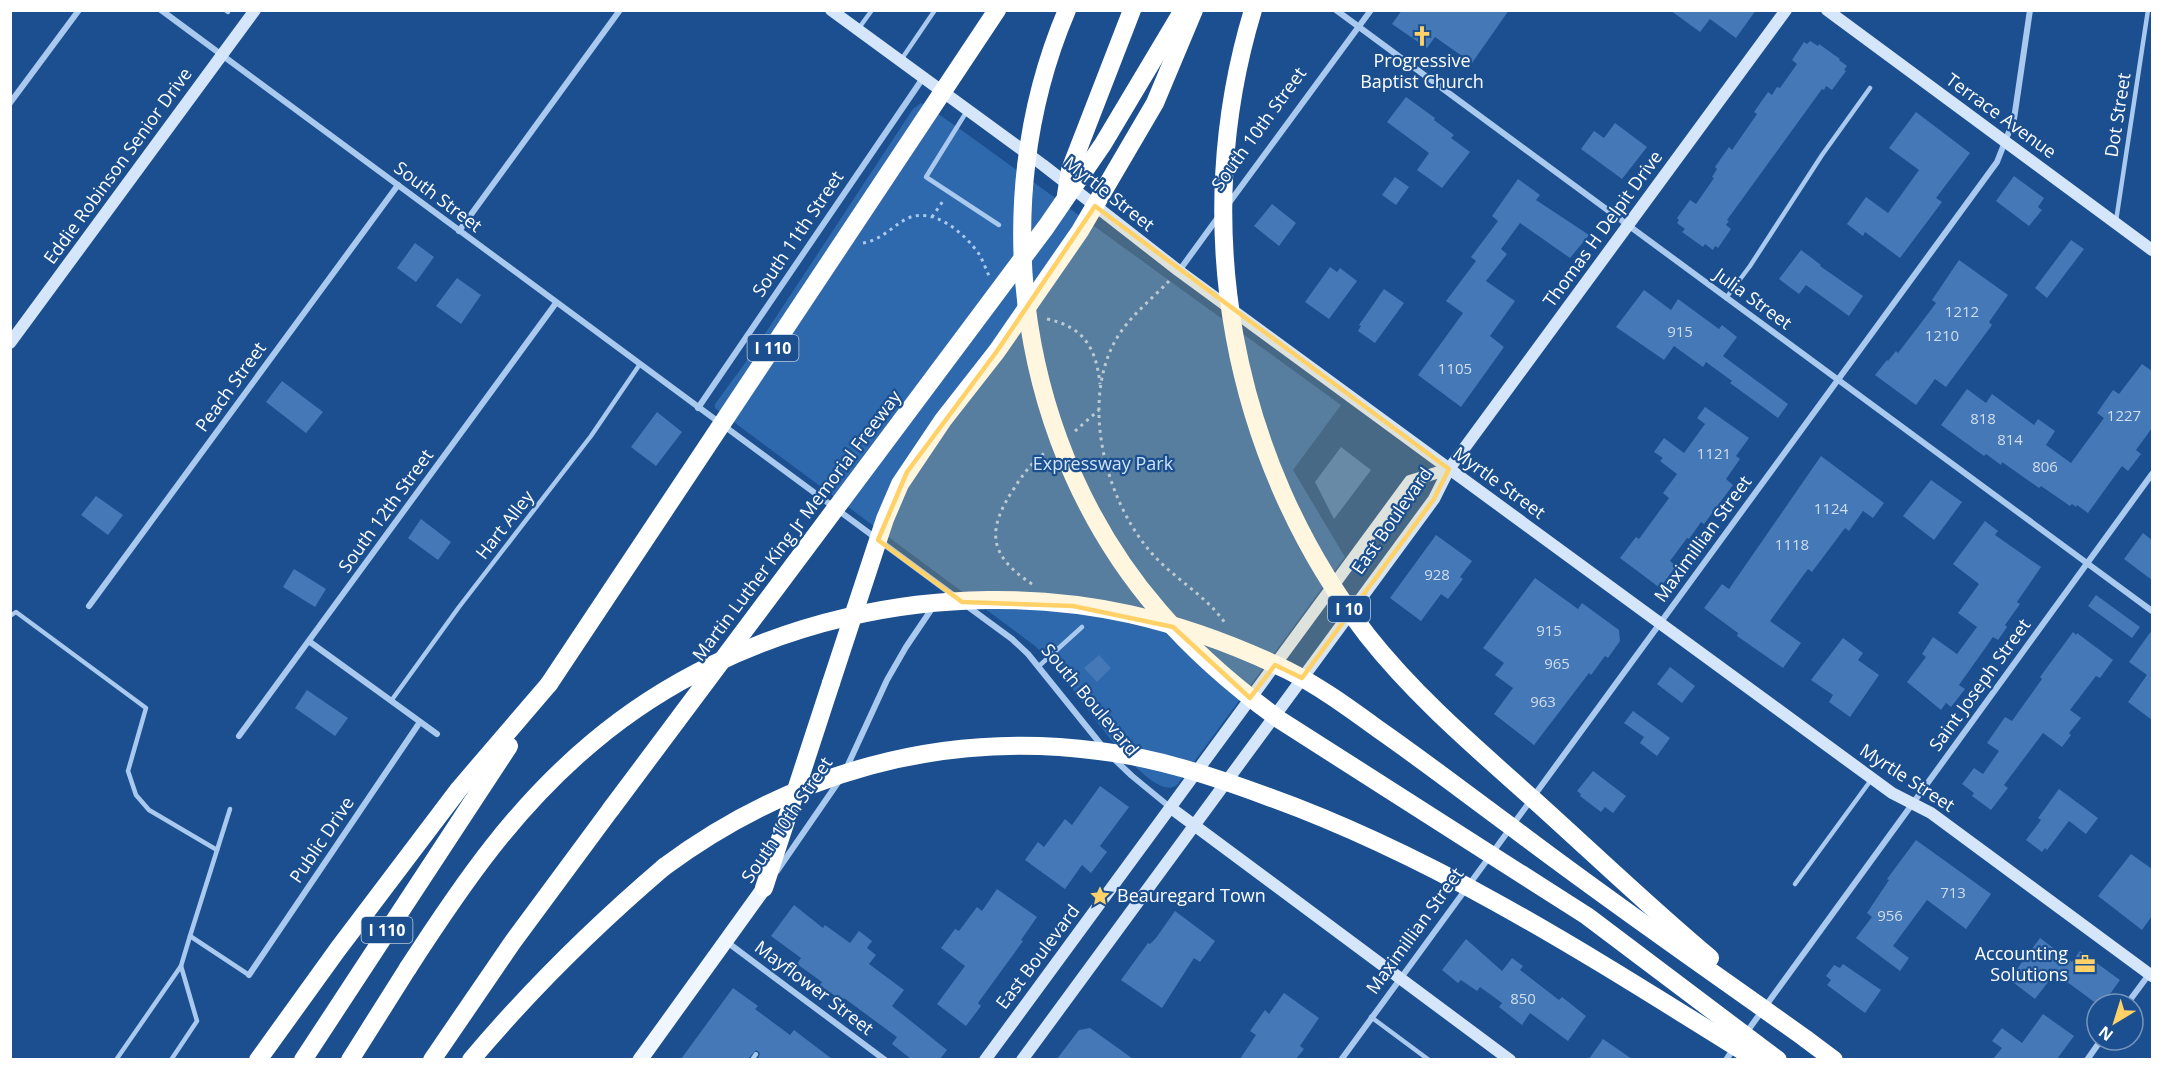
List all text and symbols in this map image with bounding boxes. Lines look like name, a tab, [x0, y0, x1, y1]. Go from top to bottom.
church icon: Progressive Baptist Church	[1410, 24, 1434, 48]
place label: Progressive Baptist Church	[1360, 48, 1484, 93]
street label: Eddie Robinson Senior Drive	[38, 62, 197, 269]
street label: South 10th Street	[1205, 62, 1311, 195]
street label: Terrace Avenue	[1942, 67, 2062, 163]
street label: Dot Street	[2098, 71, 2136, 159]
street label: Thomas H Delpit Drive	[1537, 145, 1667, 312]
street label: Myrtle Street	[1059, 150, 1160, 236]
street label: South Street	[390, 155, 487, 237]
street label: South 11th Street	[746, 166, 848, 301]
street label: Julia Street	[1709, 261, 1797, 334]
house number: 1212	[1945, 301, 1979, 321]
house number: 915	[1667, 321, 1693, 341]
house number: 1210	[1925, 325, 1959, 345]
road number: I 110	[748, 335, 798, 361]
street label: Peach Street	[189, 337, 271, 436]
house number: 1105	[1438, 358, 1472, 378]
street label: Martin Luther King Jr Memorial Freeway	[686, 384, 907, 666]
house number: 1227	[2107, 405, 2141, 425]
house number: 818	[1970, 408, 1996, 428]
house number: 814	[1997, 429, 2023, 449]
street label: Myrtle Street	[1449, 441, 1551, 524]
house number: 1121	[1697, 443, 1731, 463]
street label: South 12th Street	[332, 444, 438, 577]
park label: Expressway Park	[1033, 451, 1174, 475]
house number: 806	[2032, 456, 2058, 476]
street label: East Boulevard	[1345, 462, 1437, 579]
street label: Maximillian Street	[1648, 470, 1756, 607]
street label: Hart Alley	[470, 484, 539, 564]
house number: 1124	[1814, 498, 1849, 518]
house number: 1118	[1775, 534, 1809, 554]
house number: 928	[1424, 564, 1450, 584]
road number: I 10	[1328, 596, 1370, 622]
street label: Saint Joseph Street	[1923, 613, 2035, 755]
house number: 915	[1536, 620, 1562, 640]
street label: South Boulevard	[1037, 638, 1145, 760]
house number: 965	[1544, 653, 1570, 673]
house number: 963	[1530, 691, 1556, 711]
street label: Myrtle Street	[1855, 738, 1960, 817]
street label: South 10th Street	[735, 752, 837, 887]
street label: Public Drive	[283, 792, 359, 887]
street label: Maximillian Street	[1360, 862, 1468, 999]
house number: 713	[1940, 882, 1966, 902]
place label: Beauregard Town	[1117, 883, 1266, 907]
place icon: Beauregard Town	[1088, 884, 1112, 908]
street label: East Boulevard	[990, 899, 1084, 1014]
house number: 956	[1877, 905, 1903, 925]
road number: I 110	[362, 917, 412, 943]
street label: Mayflower Street	[750, 935, 879, 1040]
place label: Accounting Solutions	[1975, 941, 2068, 986]
office icon: Accounting Solutions	[2073, 952, 2097, 976]
house number: 850	[1510, 988, 1536, 1008]
north arrow	[2085, 992, 2145, 1052]
text: N	[2094, 1021, 2118, 1046]

